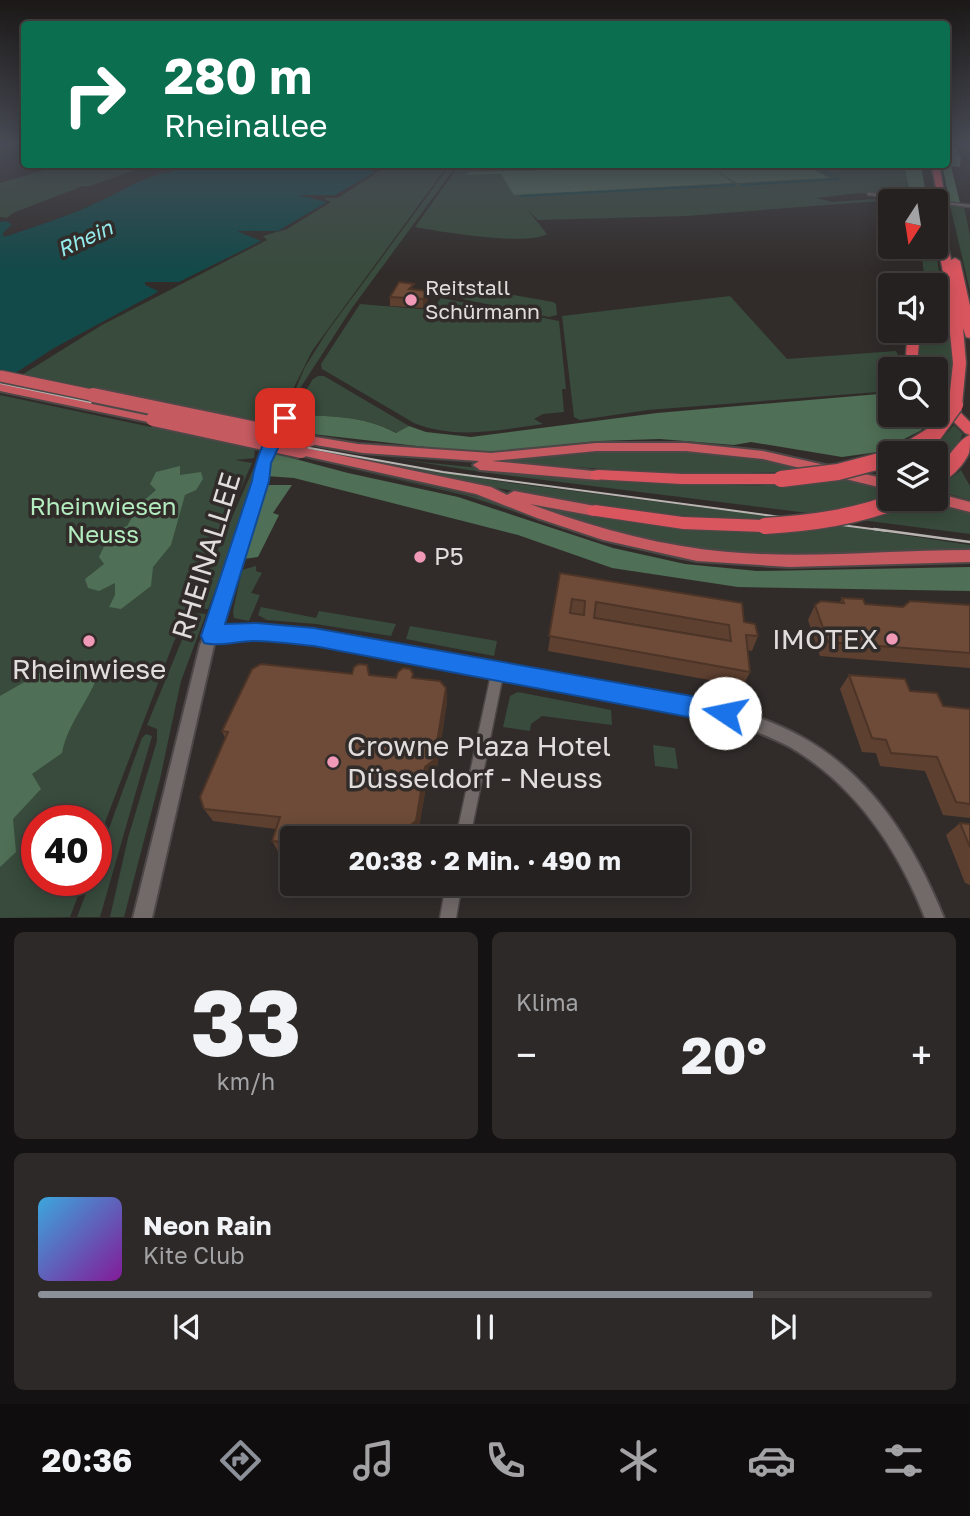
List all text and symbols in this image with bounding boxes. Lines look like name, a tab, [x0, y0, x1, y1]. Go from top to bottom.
text: 280 m	[164, 46, 312, 105]
icon: right	[49, 49, 140, 140]
text: Rheinallee	[164, 106, 328, 144]
north arrow	[878, 189, 948, 259]
map controls	[878, 189, 948, 511]
water label: Rhein	[53, 214, 117, 262]
button: sound	[878, 273, 948, 343]
place label: Reitstall Schürmann	[425, 274, 540, 324]
marker: Reitstall Schürmann	[403, 292, 419, 308]
button: search	[878, 357, 948, 427]
pin	[255, 388, 315, 448]
icon: arrive	[266, 399, 304, 437]
button: layers	[878, 441, 948, 511]
street label: RHEINALLEE	[165, 469, 246, 643]
park label: Rheinwiesen Neuss	[29, 491, 177, 548]
place label: P5	[434, 541, 464, 570]
marker: P5	[412, 549, 428, 565]
place label: IMOTEX	[772, 622, 878, 655]
marker: IMOTEX	[884, 631, 900, 647]
marker: Rheinwiese	[81, 633, 97, 649]
place label: Rheinwiese	[12, 652, 166, 685]
position arrow	[688, 676, 762, 750]
place label: Crowne Plaza Hotel Düsseldorf - Neuss	[347, 729, 611, 794]
marker: Crowne Plaza Hotel Düsseldorf - Neuss	[325, 754, 341, 770]
speed limit sign: 40	[21, 805, 112, 896]
text: 20:38 · 2 Min. · 490 m	[349, 845, 621, 876]
text: 33	[190, 967, 302, 1076]
text: Klima	[516, 988, 579, 1016]
text: 20°	[681, 1023, 767, 1085]
text: −	[516, 1032, 537, 1077]
text: +	[911, 1032, 932, 1077]
text: km/h	[217, 1067, 275, 1095]
text: Neon Rain	[143, 1210, 272, 1241]
text: Kite Club	[143, 1241, 244, 1269]
icon: previous	[168, 1308, 206, 1346]
icon: pause	[466, 1308, 504, 1346]
icon: next	[764, 1308, 802, 1346]
icon: directions	[216, 1436, 265, 1485]
icon: music	[349, 1436, 398, 1485]
icon: phone	[481, 1436, 530, 1485]
icon: climate	[614, 1436, 663, 1485]
icon: car	[747, 1436, 796, 1485]
icon: filters	[879, 1436, 928, 1485]
text: 20:36	[42, 1441, 132, 1479]

